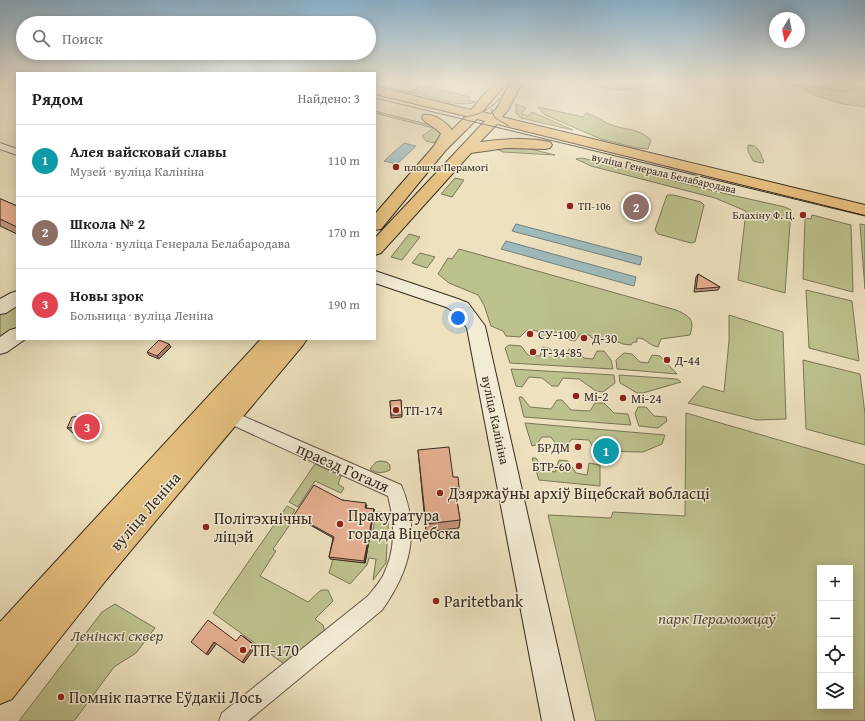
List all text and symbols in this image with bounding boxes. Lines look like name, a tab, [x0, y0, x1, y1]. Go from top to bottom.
north arrow	[769, 12, 805, 48]
search box	[16, 16, 376, 60]
icon: search	[30, 27, 52, 49]
text: Поиск	[62, 28, 103, 49]
text: Рядом	[32, 86, 83, 111]
text: Найдено: 3	[298, 89, 360, 108]
text: Алея вайсковай славы	[70, 141, 227, 162]
street label: вуліца Генерала Белабародава	[590, 149, 739, 198]
text: 1	[42, 151, 48, 170]
text: 110 m	[328, 151, 360, 170]
place label: плошча Перамогі	[404, 159, 488, 175]
text: Музей · вуліца Калініна	[70, 162, 204, 181]
marker: плошча Перамогі	[391, 162, 401, 172]
pin: 2	[623, 192, 649, 222]
place label: ТП-106	[578, 198, 611, 214]
marker: ТП-106	[565, 201, 575, 211]
place label: Блахіну Ф. Ц.	[732, 207, 795, 223]
marker: Блахіну Ф. Ц.	[798, 210, 808, 220]
text: Школа № 2	[70, 213, 145, 234]
text: 2	[42, 223, 48, 242]
text: 170 m	[328, 223, 360, 242]
text: Школа · вуліца Генерала Белабародава	[70, 234, 290, 253]
text: Новы зрок	[70, 285, 143, 306]
text: 3	[42, 295, 48, 314]
text: 190 m	[328, 295, 360, 314]
text: Больница · вуліца Леніна	[70, 306, 214, 325]
your location	[448, 308, 468, 328]
place label: СУ-100	[538, 325, 576, 344]
marker: СУ-100	[525, 329, 535, 339]
place label: Д-30	[591, 329, 617, 348]
marker: Д-30	[579, 333, 589, 343]
place label: Т-34-85	[541, 343, 582, 362]
marker: Т-34-85	[528, 347, 538, 357]
place label: Д-44	[674, 351, 700, 370]
marker: Д-44	[662, 355, 672, 365]
street label: вуліца Калініна	[477, 374, 514, 467]
place label: Мі-2	[584, 387, 609, 406]
place label: Мі-24	[631, 389, 662, 408]
marker: Мі-2	[571, 391, 581, 401]
marker: Мі-24	[618, 393, 628, 403]
place label: ТП-174	[404, 401, 443, 420]
marker: ТП-174	[391, 405, 401, 415]
pin: 3	[74, 412, 100, 442]
street label: праезд Гогаля	[293, 436, 393, 498]
pin: 1	[593, 436, 619, 466]
place label: БРДМ	[537, 438, 570, 457]
marker: БРДМ	[573, 442, 583, 452]
place label: БТР-60	[532, 457, 571, 476]
marker: БТР-60	[574, 461, 584, 471]
street label: вуліца Леніна	[104, 466, 186, 556]
place label: Дзяржаўны архіў Віцебскай вобласці	[447, 481, 710, 505]
marker: Дзяржаўны архіў Віцебскай вобласці	[435, 488, 445, 498]
place label: Пракуратура горада Віцебска	[348, 503, 461, 545]
place label: Політэхнічны ліцэй	[214, 506, 312, 548]
marker: Пракуратура горада Віцебска	[335, 519, 345, 529]
marker: Політэхнічны ліцэй	[201, 522, 211, 532]
map controls	[817, 565, 853, 709]
button: +	[817, 565, 853, 601]
place label: Paritetbank	[444, 589, 524, 613]
marker: Paritetbank	[431, 596, 441, 606]
button: −	[817, 601, 853, 637]
park label: парк Пераможцаў	[658, 606, 777, 630]
park label: Ленінскі сквер	[70, 623, 164, 647]
button: locate	[817, 637, 853, 673]
place label: ТП-170	[251, 638, 299, 662]
marker: ТП-170	[238, 645, 248, 655]
button: layers	[817, 673, 853, 709]
place label: Помнік паэтке Еўдакіі Лось	[69, 685, 263, 709]
marker: Помнік паэтке Еўдакіі Лось	[56, 692, 66, 702]

